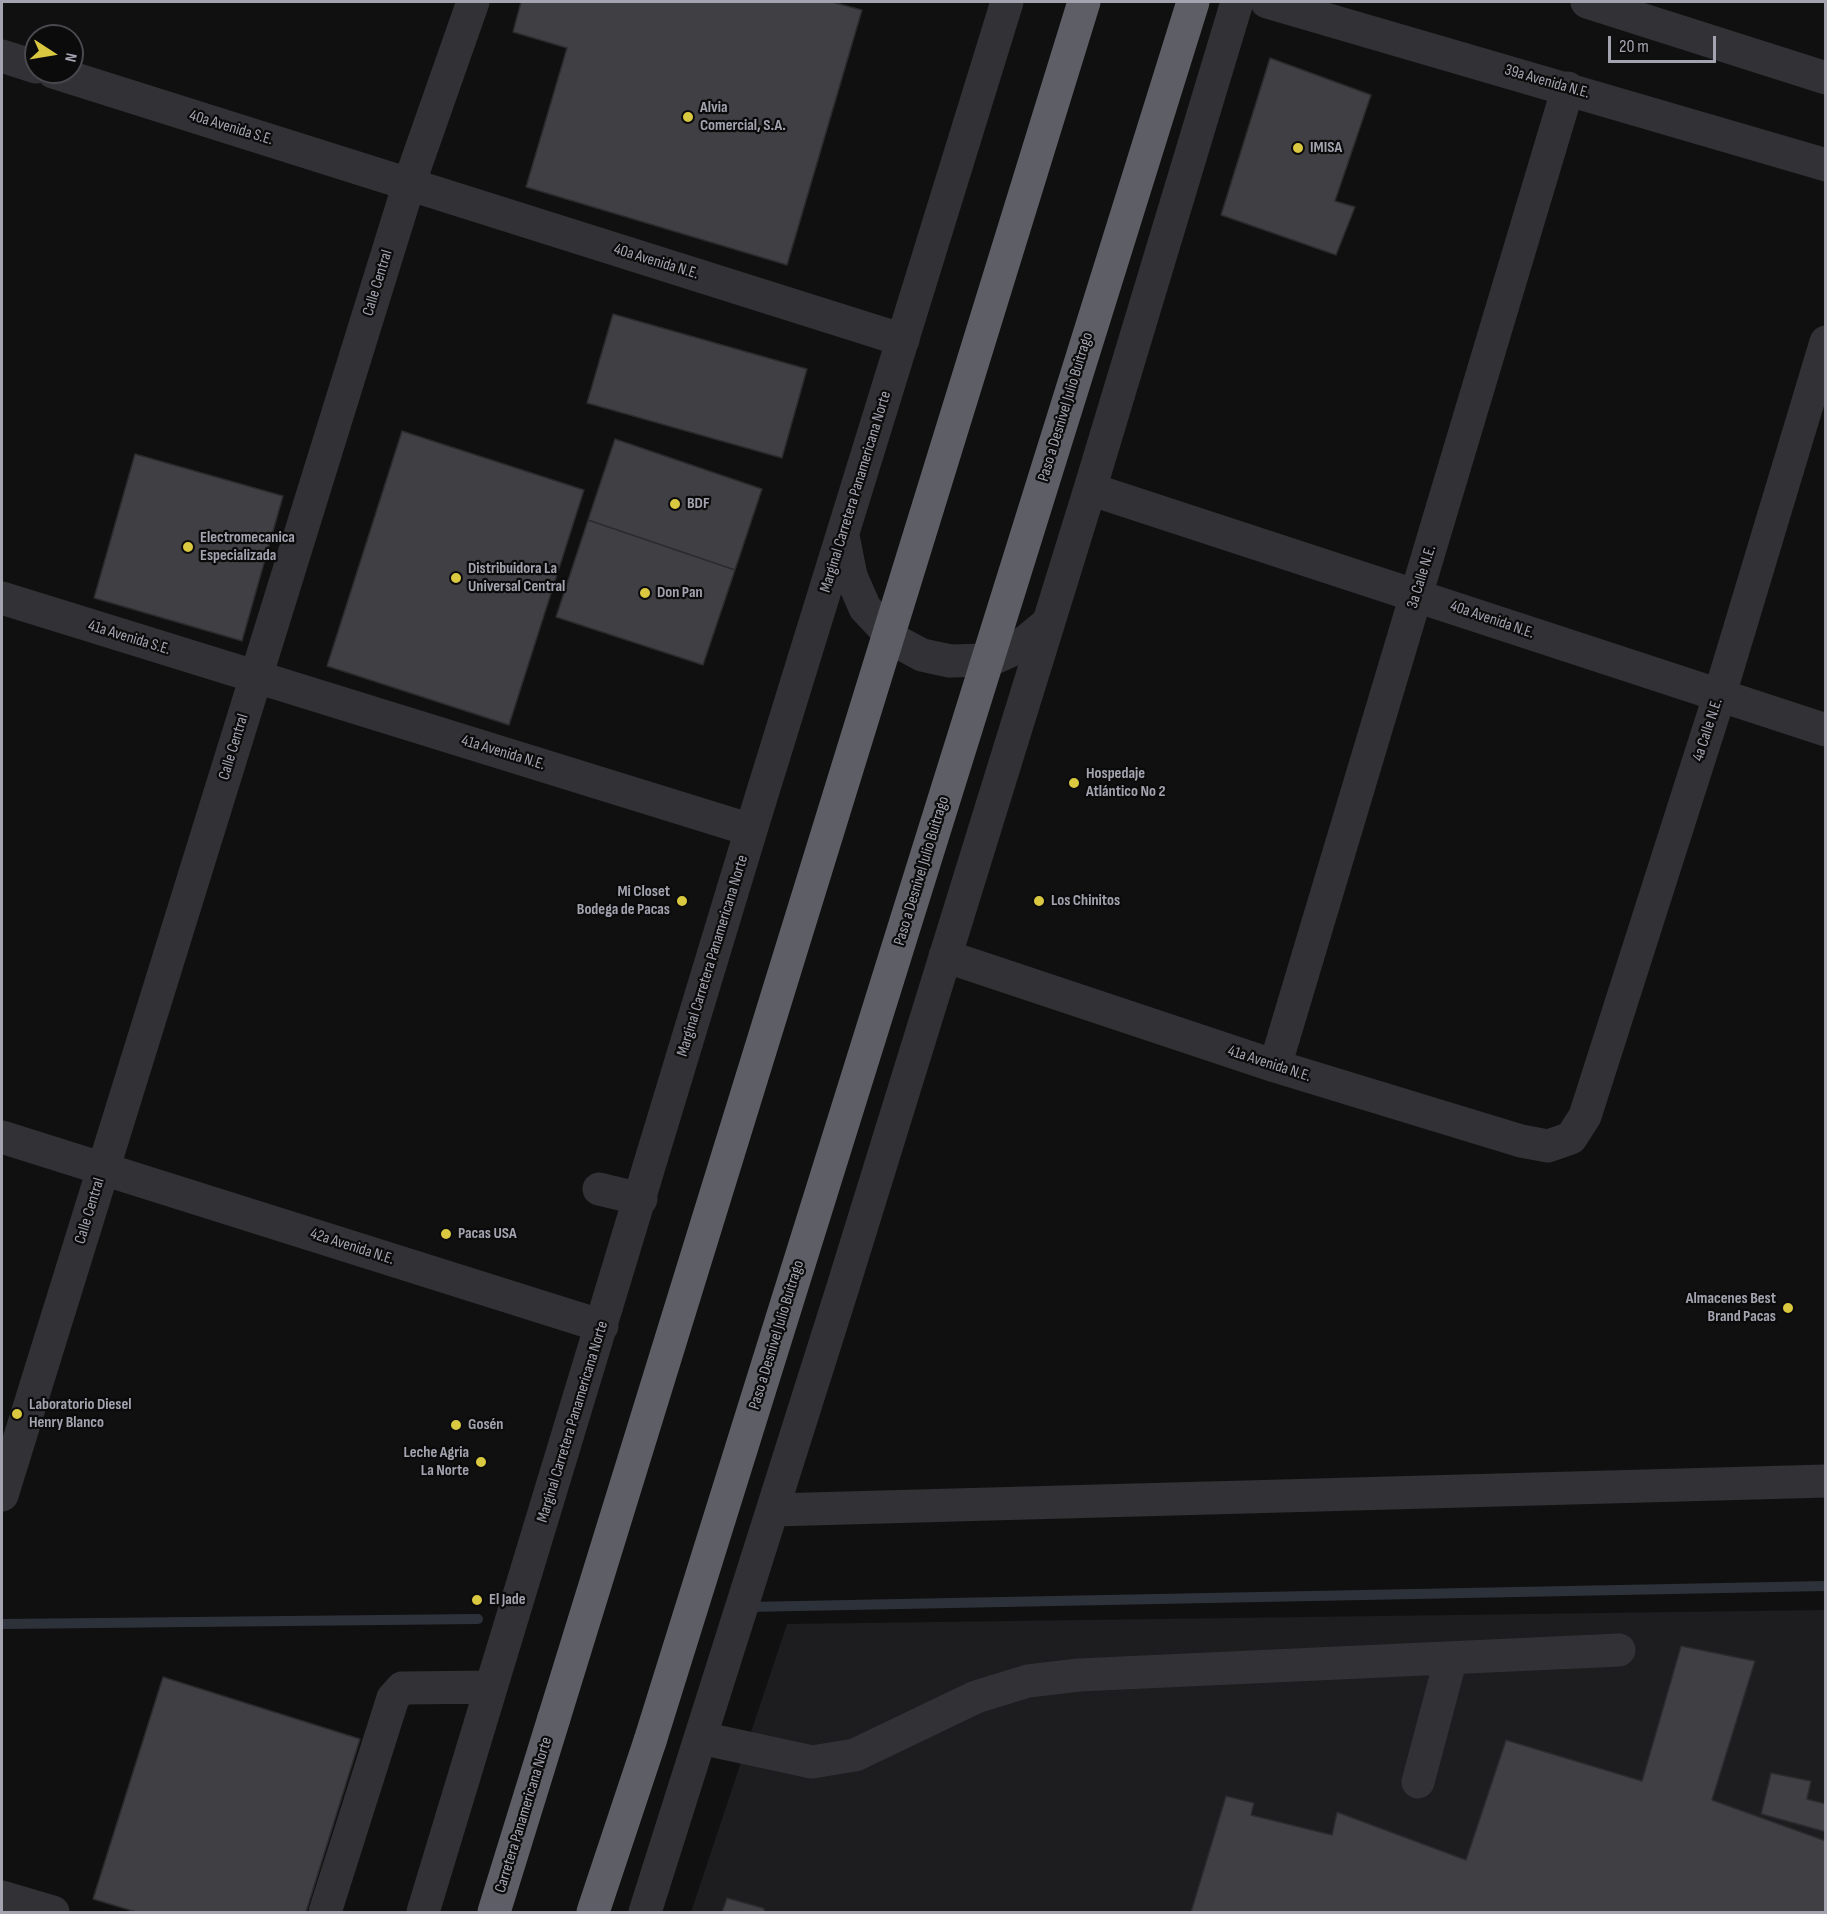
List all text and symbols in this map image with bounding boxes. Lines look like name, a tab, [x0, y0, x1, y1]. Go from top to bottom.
north arrow	[24, 24, 84, 84]
scale bar	[1611, 24, 1719, 62]
text: 20 m	[1619, 36, 1649, 57]
text: N	[60, 51, 80, 64]
street label: 39a Avenida N.E.	[1502, 61, 1592, 103]
place label: Alvia Comercial, S.A.	[700, 98, 786, 136]
street label: 40a Avenida S.E.	[187, 106, 275, 150]
marker: Alvia Comercial, S.A.	[681, 110, 695, 124]
place label: IMISA	[1310, 138, 1342, 158]
marker: IMISA	[1291, 141, 1305, 155]
street label: 40a Avenida N.E.	[611, 240, 701, 284]
street label: Calle Central	[359, 248, 397, 318]
street label: Paso a Desnivel Julio Buitrago	[1034, 330, 1098, 484]
street label: Marginal Carretera Panamericana Norte	[816, 389, 896, 595]
place label: BDF	[687, 494, 710, 514]
marker: BDF	[668, 497, 682, 511]
place label: Electromecanica Especializada	[200, 528, 295, 566]
marker: Electromecanica Especializada	[181, 540, 195, 554]
street label: 3a Calle N.E.	[1403, 543, 1441, 611]
place label: Distribuidora La Universal Central	[468, 559, 565, 597]
marker: Distribuidora La Universal Central	[449, 571, 463, 585]
place label: Don Pan	[657, 583, 703, 603]
marker: Don Pan	[638, 586, 652, 600]
street label: 40a Avenida N.E.	[1447, 597, 1537, 643]
street label: 41a Avenida S.E.	[86, 616, 172, 660]
street label: 4a Calle N.E.	[1689, 696, 1727, 764]
street label: Calle Central	[215, 712, 253, 782]
street label: 41a Avenida N.E.	[459, 731, 547, 775]
place label: Hospedaje Atlántico No 2	[1086, 764, 1166, 802]
marker: Hospedaje Atlántico No 2	[1067, 776, 1081, 790]
street label: Paso a Desnivel Julio Buitrago	[890, 794, 954, 948]
street label: Marginal Carretera Panamericana Norte	[673, 853, 753, 1059]
place label: Mi Closet Bodega de Pacas	[577, 882, 670, 920]
place label: Los Chinitos	[1051, 891, 1120, 911]
marker: Mi Closet Bodega de Pacas	[675, 894, 689, 908]
marker: Los Chinitos	[1032, 894, 1046, 908]
street label: 41a Avenida N.E.	[1225, 1042, 1313, 1086]
street label: Calle Central	[71, 1176, 109, 1246]
street label: 42a Avenida N.E.	[308, 1224, 396, 1270]
place label: Pacas USA	[458, 1224, 517, 1244]
marker: Pacas USA	[439, 1227, 453, 1241]
street label: Paso a Desnivel Julio Buitrago	[745, 1258, 809, 1412]
place label: Almacenes Best Brand Pacas	[1686, 1289, 1776, 1327]
marker: Almacenes Best Brand Pacas	[1781, 1301, 1795, 1315]
street label: Marginal Carretera Panamericana Norte	[533, 1319, 613, 1525]
place label: Laboratorio Diesel Henry Blanco	[29, 1395, 132, 1433]
marker: Laboratorio Diesel Henry Blanco	[10, 1407, 24, 1421]
place label: Gosén	[468, 1415, 503, 1435]
marker: Gosén	[449, 1418, 463, 1432]
place label: Leche Agria La Norte	[404, 1443, 469, 1481]
marker: Leche Agria La Norte	[474, 1455, 488, 1469]
place label: El Jade	[489, 1590, 526, 1610]
marker: El Jade	[470, 1593, 484, 1607]
street label: Carretera Panamericana Norte	[491, 1735, 557, 1895]

